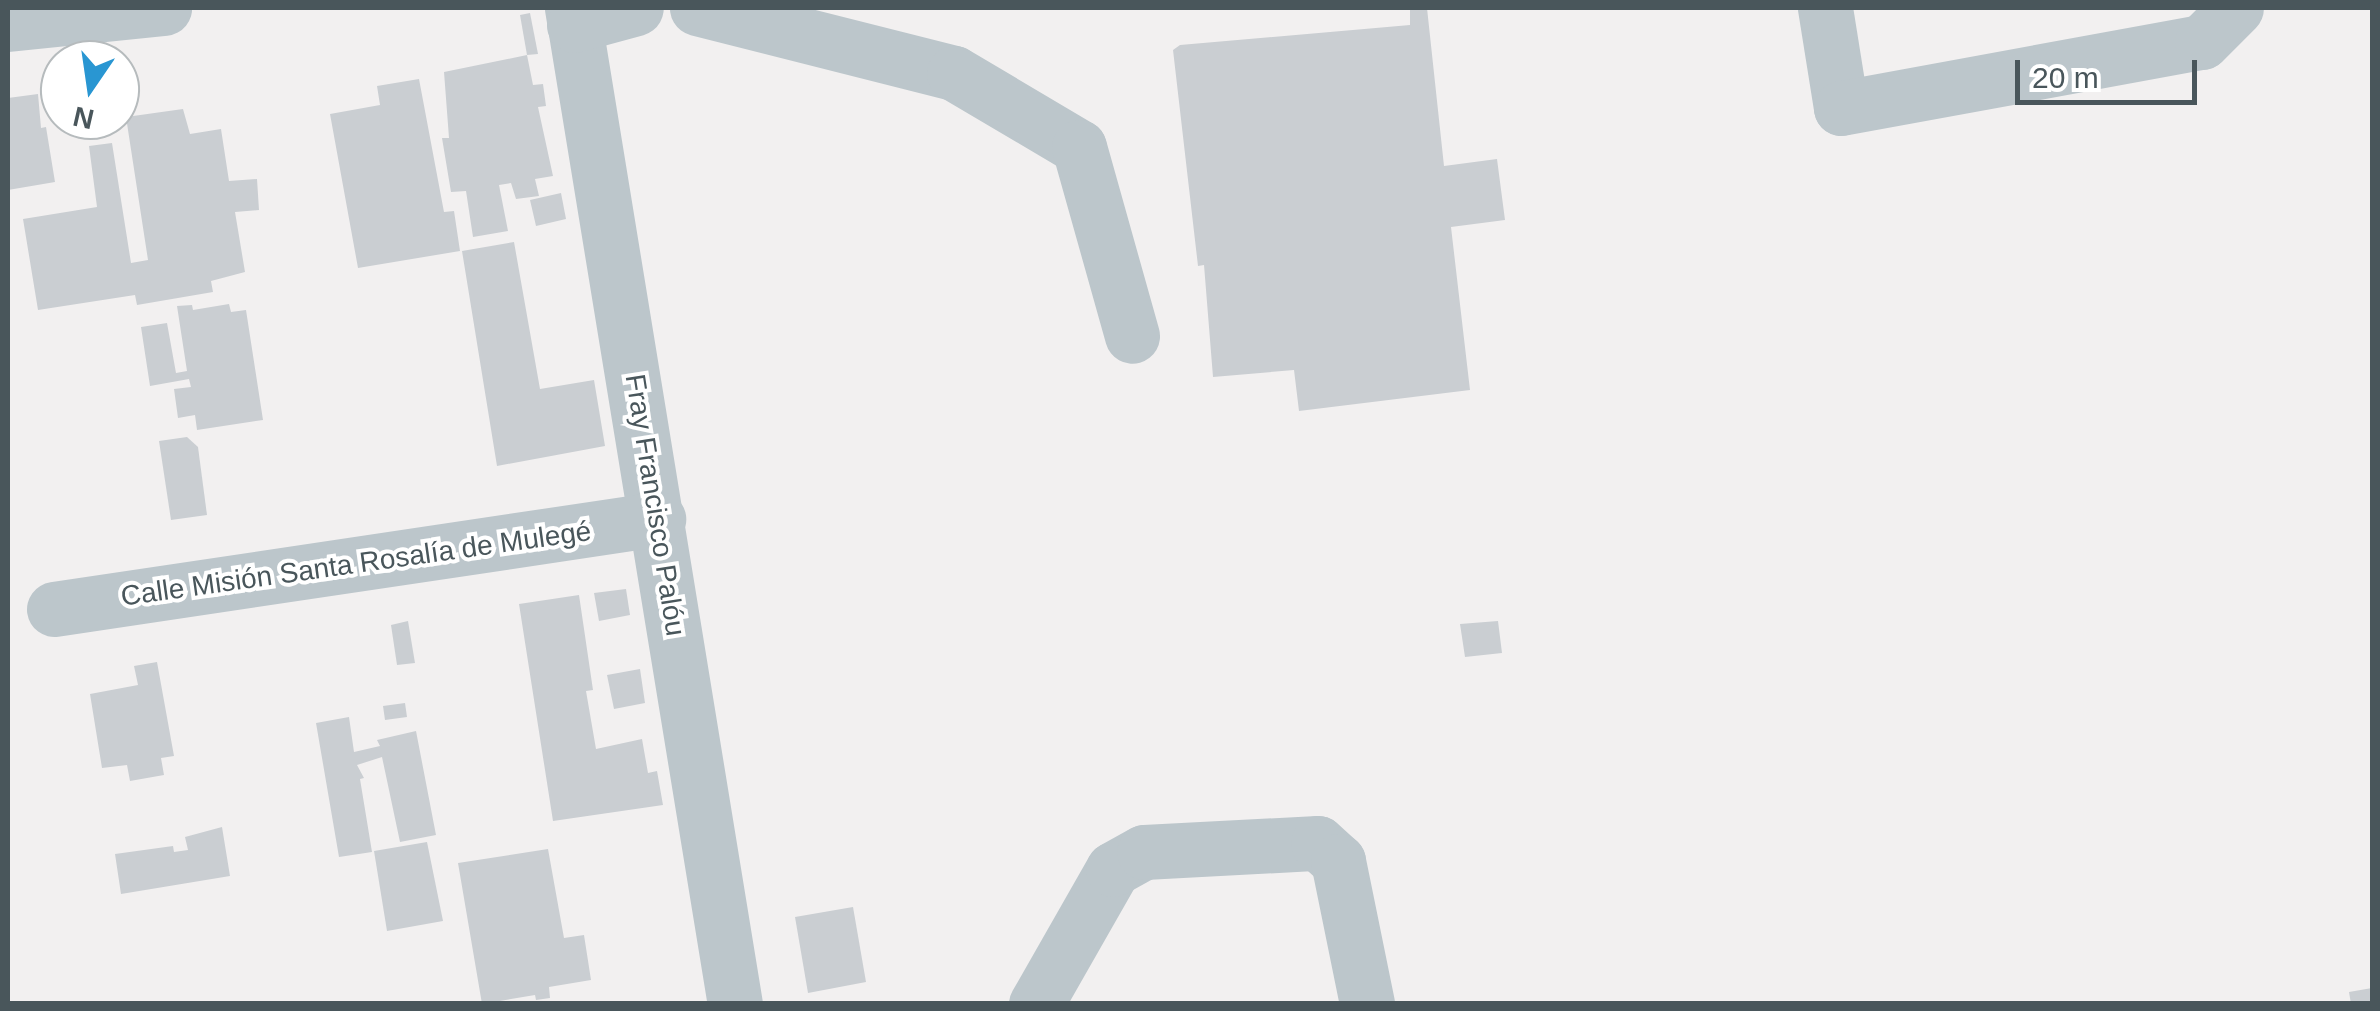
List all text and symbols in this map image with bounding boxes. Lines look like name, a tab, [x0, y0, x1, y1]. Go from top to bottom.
north arrow	[40, 40, 140, 140]
scale bar	[2020, 40, 2202, 102]
text: 20 m	[2032, 61, 2099, 94]
text: N	[70, 100, 97, 135]
street label: Fray Francisco Palóu	[618, 372, 692, 638]
street label: Calle Misión Santa Rosalía de Mulegé	[119, 514, 593, 614]

